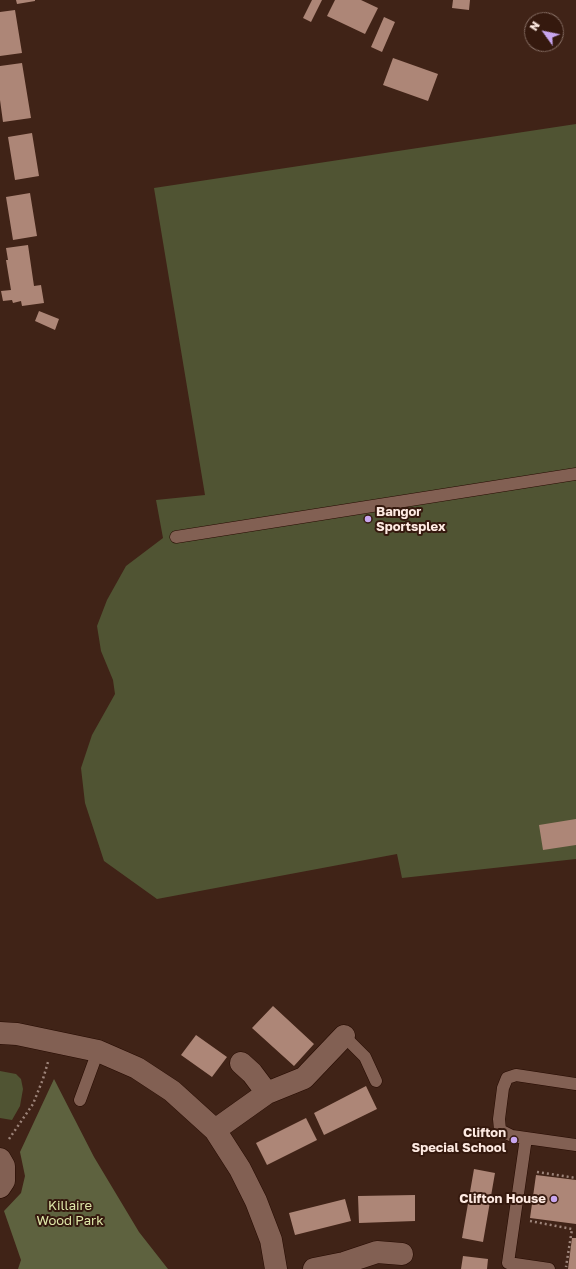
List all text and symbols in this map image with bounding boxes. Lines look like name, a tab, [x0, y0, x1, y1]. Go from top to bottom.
north arrow	[524, 12, 564, 52]
text: N	[527, 19, 542, 33]
place label: Bangor Sportsplex	[376, 504, 446, 535]
marker: Bangor Sportsplex	[363, 514, 373, 524]
place label: Clifton Special School	[411, 1125, 506, 1156]
marker: Clifton Special School	[509, 1135, 519, 1145]
place label: Clifton House	[459, 1191, 546, 1207]
marker: Clifton House	[549, 1194, 559, 1204]
park label: Killaire Wood Park	[37, 1198, 103, 1229]

